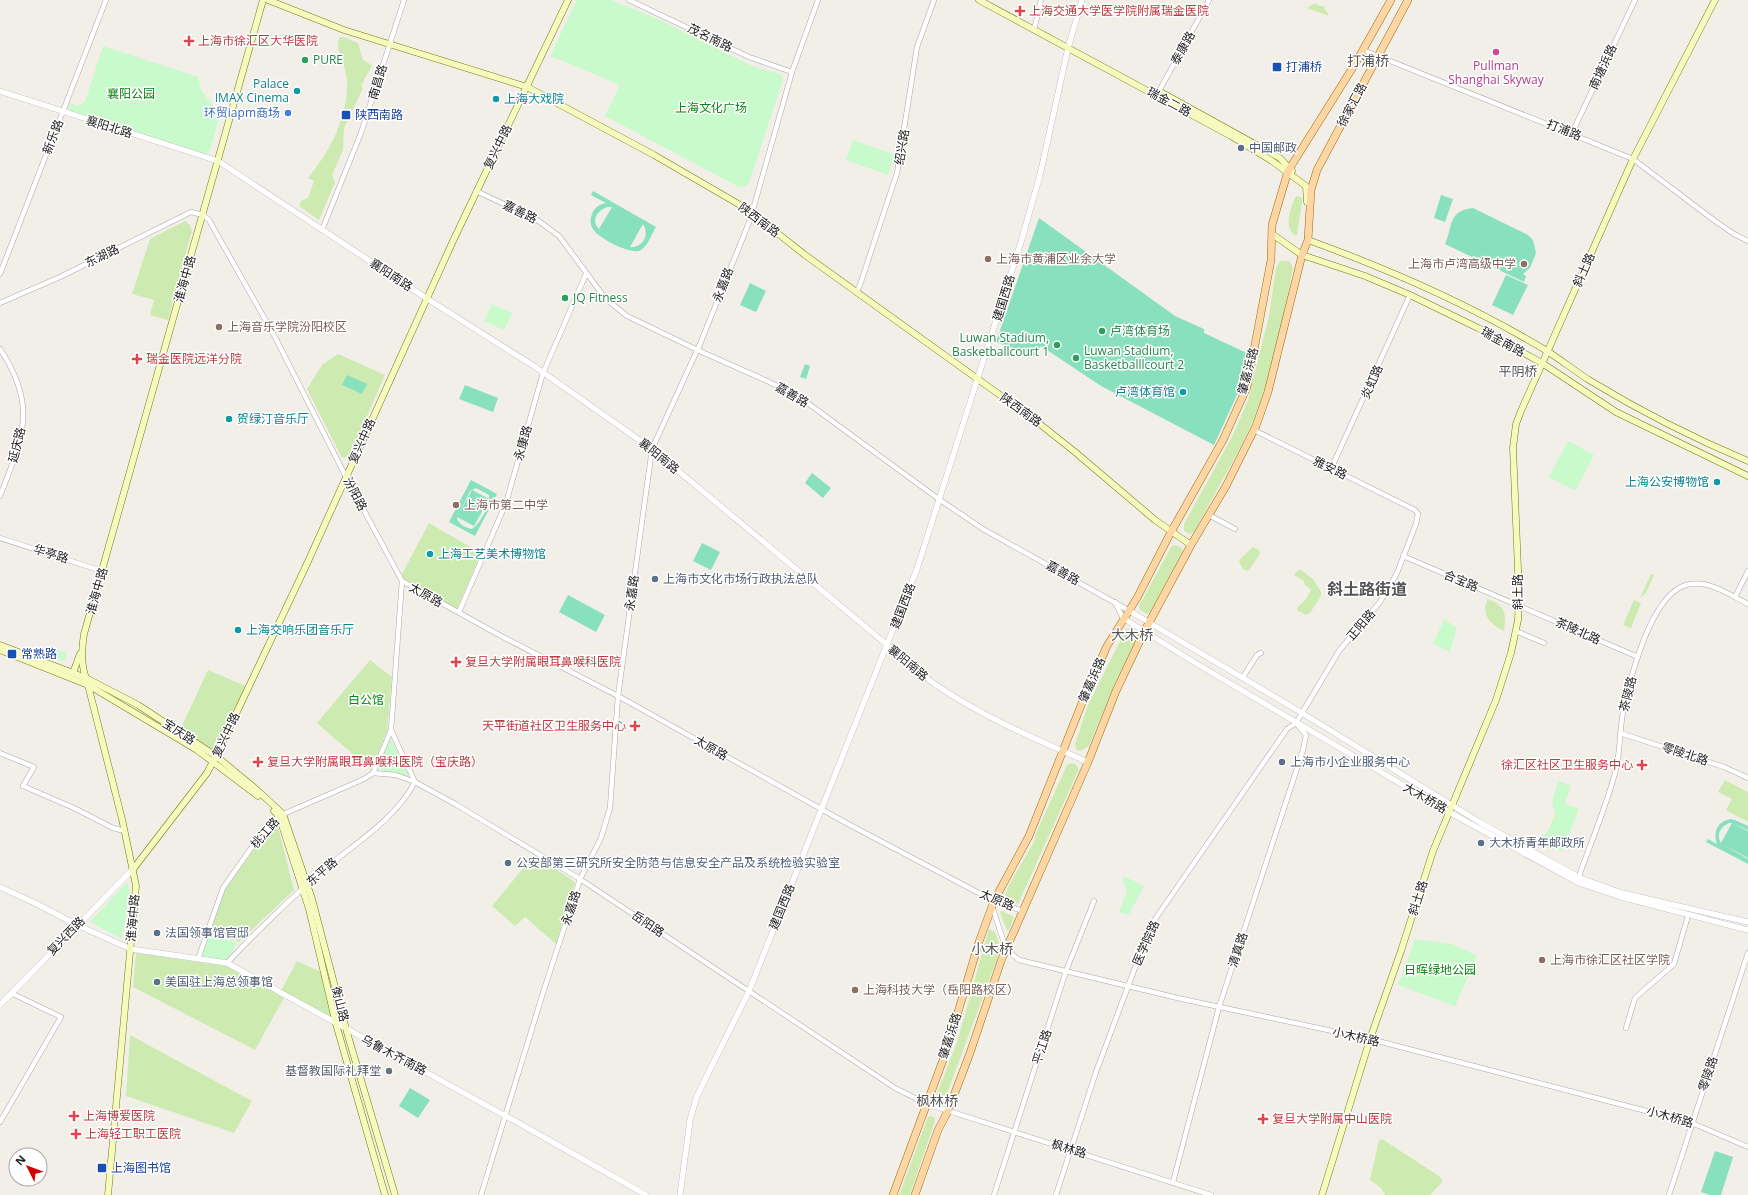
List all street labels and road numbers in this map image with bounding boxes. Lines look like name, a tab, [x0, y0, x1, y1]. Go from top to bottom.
street label: 茂名南路	[685, 19, 736, 56]
street label: 泰康路	[1166, 28, 1199, 68]
street label: 南塘浜路	[1585, 41, 1620, 92]
street label: 南昌路	[364, 62, 391, 102]
street label: 徐家汇路	[1333, 80, 1370, 130]
street label: 瑞金二路	[1144, 83, 1194, 120]
street label: 襄阳北路	[84, 111, 135, 142]
street label: 打浦路	[1544, 115, 1584, 144]
street label: 新乐路	[38, 117, 67, 157]
street label: 复兴中路	[479, 121, 516, 172]
street label: 绍兴路	[890, 128, 913, 166]
street label: 嘉善路	[500, 196, 540, 227]
street label: 陕西南路	[735, 198, 784, 241]
street label: 东湖路	[82, 240, 122, 271]
street label: 斜土路	[1568, 250, 1599, 290]
street label: 淮海中路	[170, 253, 199, 304]
street label: 襄阳南路	[367, 254, 416, 295]
street label: 永嘉路	[708, 265, 737, 305]
street label: 建国西路	[988, 272, 1019, 323]
street label: 瑞金南路	[1478, 322, 1528, 361]
street label: 肇嘉浜路	[1233, 345, 1262, 396]
street label: 炎虹路	[1356, 362, 1387, 402]
street label: 嘉善路	[772, 378, 812, 411]
street label: 陕西南路	[997, 389, 1046, 431]
street label: 复兴中路	[344, 415, 379, 466]
street label: 永康路	[509, 423, 536, 463]
street label: 延庆路	[4, 425, 29, 464]
street label: 襄阳南路	[635, 434, 683, 477]
street label: 雅安路	[1310, 452, 1350, 483]
street label: 汾阳路	[339, 474, 371, 514]
street label: 华亭路	[31, 540, 71, 567]
street label: 嘉善路	[1043, 556, 1083, 589]
street label: 淮海中路	[82, 565, 111, 616]
street label: 合宝路	[1441, 566, 1481, 595]
street label: 永嘉路	[621, 574, 642, 612]
street label: 斜土路	[1509, 574, 1526, 610]
street label: 太原路	[406, 578, 446, 611]
street label: 建国西路	[886, 580, 919, 631]
street label: 正阳路	[1342, 606, 1379, 644]
street label: 茶陵北路	[1553, 613, 1604, 648]
street label: 襄阳南路	[884, 641, 932, 685]
street label: 肇嘉浜路	[1074, 654, 1109, 705]
street label: 茶陵路	[1615, 674, 1640, 713]
street label: 复兴中路	[208, 709, 243, 760]
street label: 宝庆路	[160, 715, 199, 749]
street label: 太原路	[691, 731, 731, 764]
street label: 零陵北路	[1660, 738, 1711, 769]
street label: 大木桥路	[1400, 778, 1450, 817]
street label: 桃江路	[246, 814, 283, 852]
street label: 东平路	[303, 853, 341, 890]
street label: 斜土路	[1404, 878, 1431, 918]
street label: 建国西路	[765, 881, 798, 932]
street label: 太原路	[977, 885, 1017, 914]
street label: 永嘉路	[557, 888, 584, 928]
street label: 淮海中路	[122, 893, 143, 943]
street label: 岳阳路	[629, 906, 668, 941]
street label: 复兴西路	[43, 912, 88, 959]
street label: 医学院路	[1128, 917, 1163, 968]
street label: 清真路	[1224, 930, 1251, 970]
street label: 衡山路	[328, 984, 353, 1023]
street label: 肇嘉浜路	[934, 1010, 965, 1061]
street label: 小木桥路	[1331, 1023, 1381, 1050]
street label: 平江路	[1028, 1027, 1055, 1067]
street label: 乌鲁木齐南路	[358, 1030, 430, 1079]
street label: 零陵路	[1694, 1054, 1721, 1094]
street label: 小木桥路	[1645, 1102, 1696, 1131]
street label: 枫林路	[1049, 1135, 1089, 1162]

